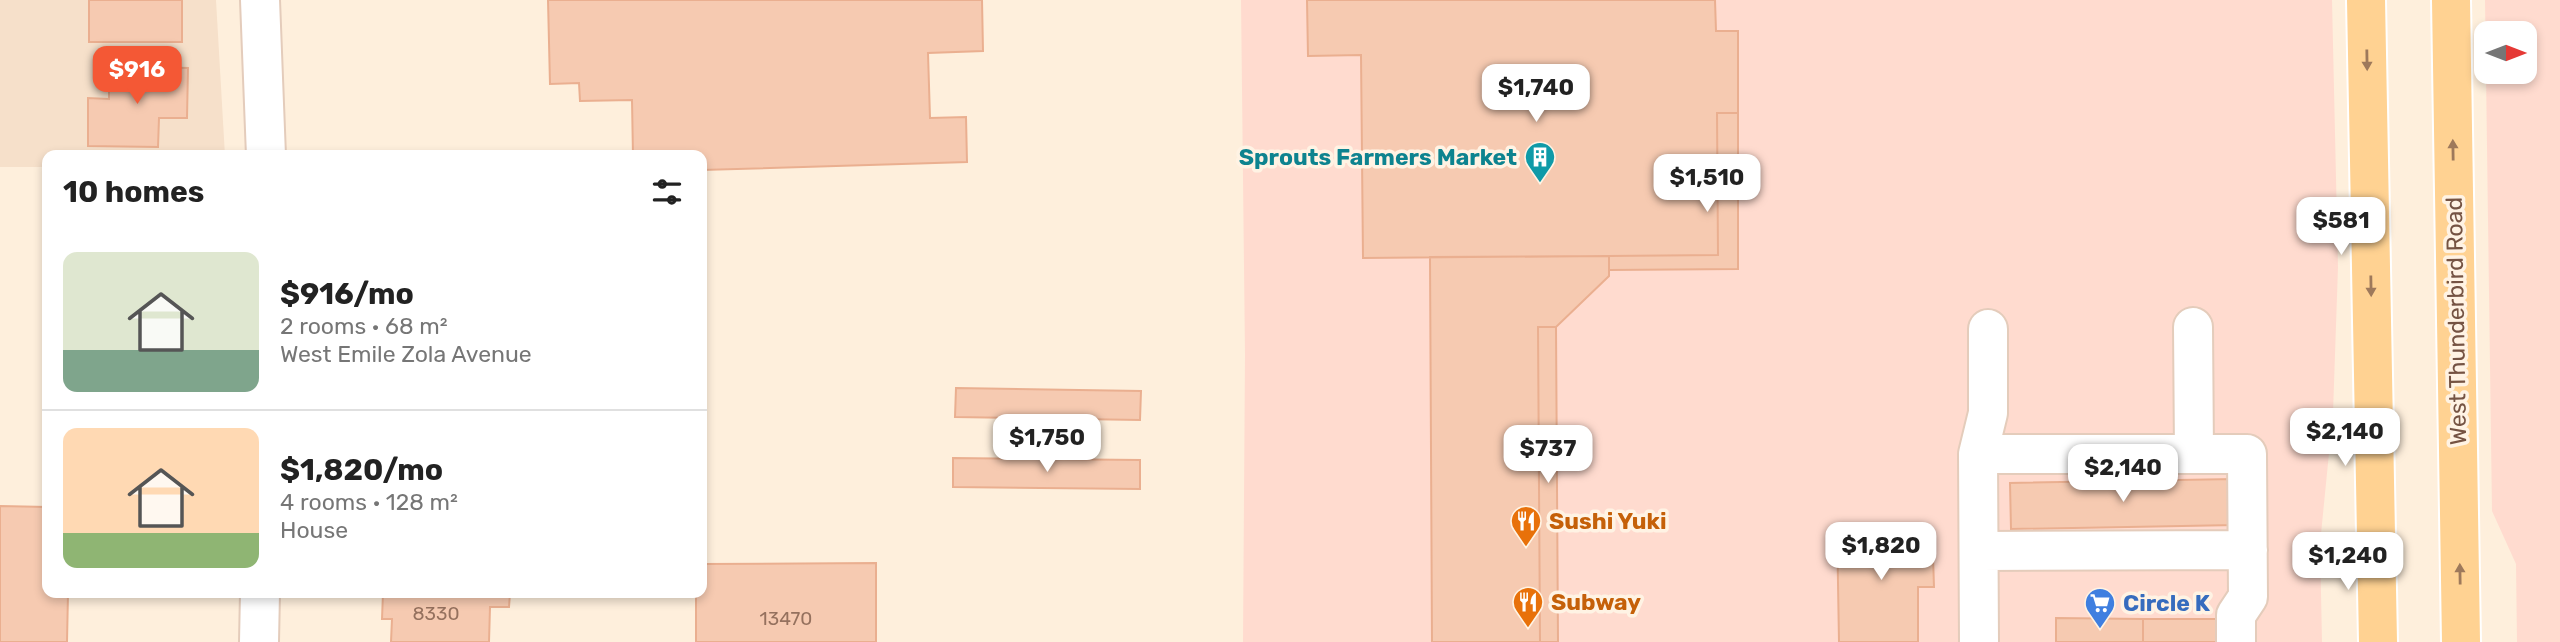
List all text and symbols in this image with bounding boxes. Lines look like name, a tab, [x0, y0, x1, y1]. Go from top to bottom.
north arrow	[2474, 21, 2538, 84]
map controls	[2474, 21, 2537, 84]
pin: $916	[96, 46, 178, 106]
one-way arrow	[2361, 49, 2373, 71]
text: $916	[109, 55, 165, 83]
pin: $1,740	[1479, 64, 1593, 124]
text: $1,740	[1498, 73, 1574, 101]
one-way arrow	[2447, 139, 2459, 161]
building icon: Sprouts Farmers Market	[1523, 140, 1557, 184]
place label: Sprouts Farmers Market	[1239, 143, 1517, 171]
pin: $1,510	[1650, 154, 1764, 214]
text: $1,510	[1670, 163, 1744, 191]
icon: filters	[648, 173, 686, 211]
text: 10 homes	[63, 174, 204, 210]
street label: West Thunderbird Road	[2440, 197, 2472, 445]
pin: $581	[2300, 198, 2382, 257]
text: $581	[2312, 206, 2370, 234]
one-way arrow	[2366, 275, 2377, 297]
text: $916/mo	[280, 276, 414, 312]
icon: home	[119, 280, 203, 364]
text: 2 rooms · 68 m²	[280, 312, 448, 340]
text: West Emile Zola Avenue	[280, 340, 532, 368]
pin: $2,140	[2288, 408, 2402, 468]
pin: $1,750	[990, 414, 1104, 474]
text: $2,140	[2306, 417, 2384, 445]
text: $1,750	[1009, 423, 1085, 451]
pin: $737	[1507, 426, 1589, 485]
text: $737	[1520, 434, 1576, 462]
pin: $2,140	[2066, 444, 2180, 504]
text: $1,820/mo	[280, 452, 443, 488]
text: $2,140	[2084, 453, 2162, 481]
icon: home	[119, 456, 203, 540]
text: 4 rooms · 128 m²	[280, 488, 458, 516]
restaurant icon: Sushi Yuki	[1509, 504, 1543, 548]
place label: Sushi Yuki	[1549, 507, 1666, 535]
text: House	[280, 516, 348, 544]
pin: $1,820	[1824, 522, 1938, 582]
text: $1,820	[1841, 531, 1921, 559]
pin: $1,240	[2291, 532, 2405, 592]
text: $1,240	[2308, 541, 2388, 569]
one-way arrow	[2454, 563, 2466, 585]
restaurant icon: Subway	[1511, 585, 1545, 629]
supermarket icon: Circle K	[2083, 586, 2117, 630]
place label: Subway	[1551, 588, 1641, 616]
place label: Circle K	[2123, 589, 2211, 617]
house number: 8330	[413, 602, 460, 625]
house number: 13470	[760, 607, 812, 630]

